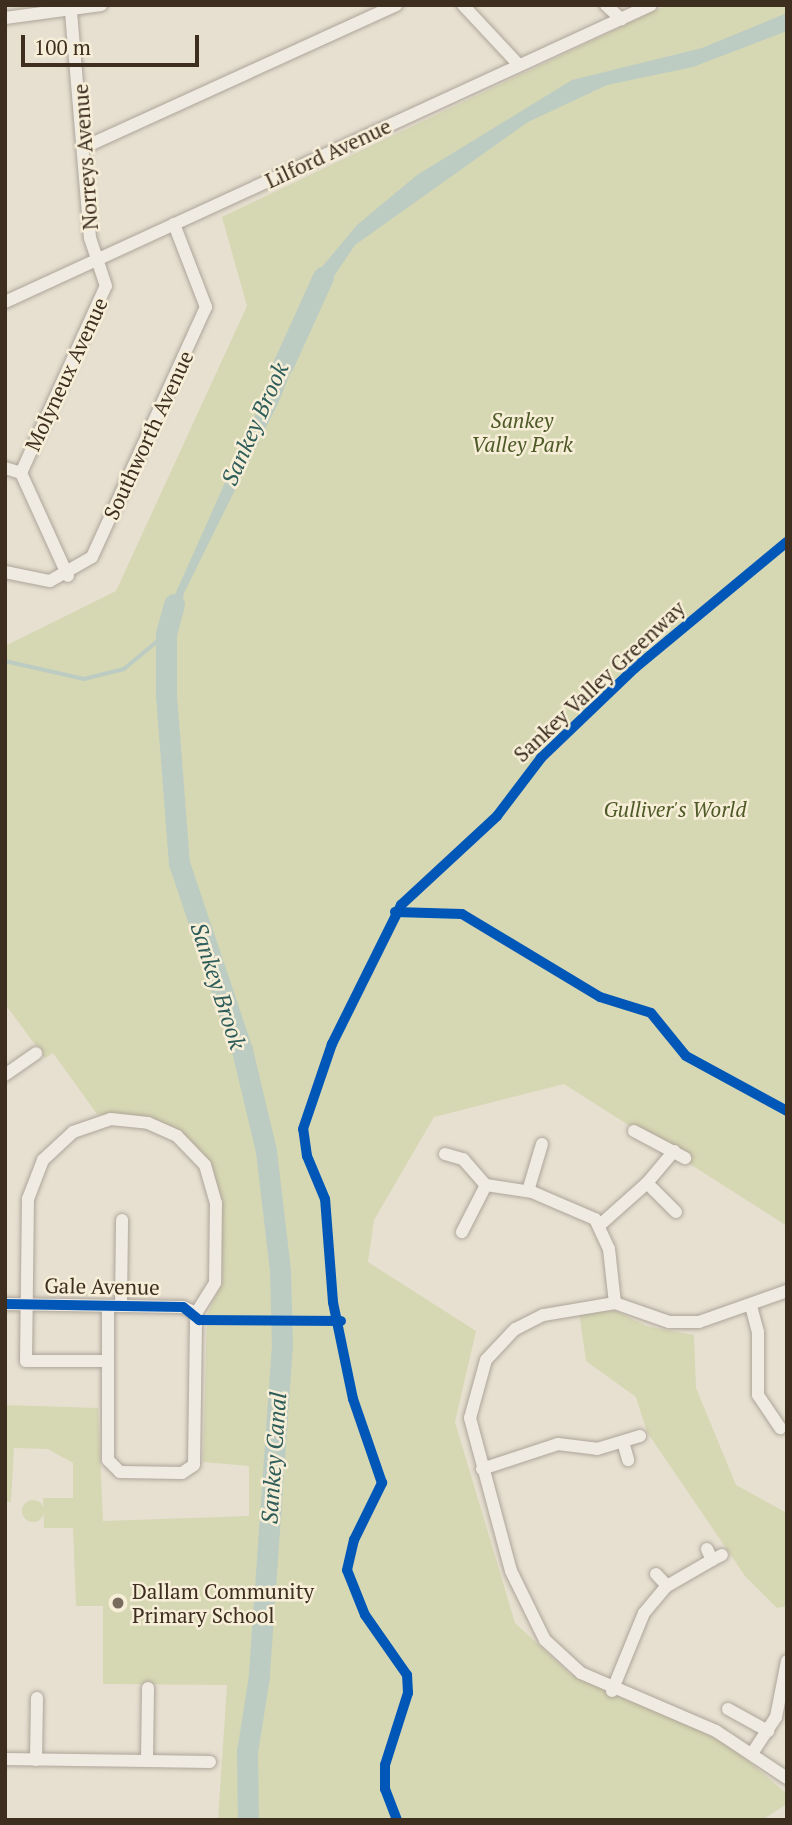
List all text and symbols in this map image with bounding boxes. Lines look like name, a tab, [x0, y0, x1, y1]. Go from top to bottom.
scale bar	[24, 21, 203, 65]
text: 100 m	[34, 33, 91, 61]
street label: Norreys Avenue	[67, 83, 103, 231]
street label: Lilford Avenue	[261, 113, 395, 193]
street label: Molyneux Avenue	[19, 293, 113, 455]
street label: Southworth Avenue	[98, 346, 198, 524]
water label: Sankey Brook	[216, 358, 294, 490]
park label: Sankey Valley Park	[471, 407, 573, 457]
street label: Sankey Valley Greenway	[508, 595, 690, 767]
park label: Gulliver's World	[604, 796, 746, 822]
water label: Sankey Brook	[185, 919, 251, 1053]
street label: Gale Avenue	[44, 1272, 160, 1300]
water label: Sankey Canal	[256, 1391, 292, 1525]
place label: Dallam Community Primary School	[132, 1578, 314, 1628]
marker: Dallam Community Primary School	[110, 1595, 126, 1611]

